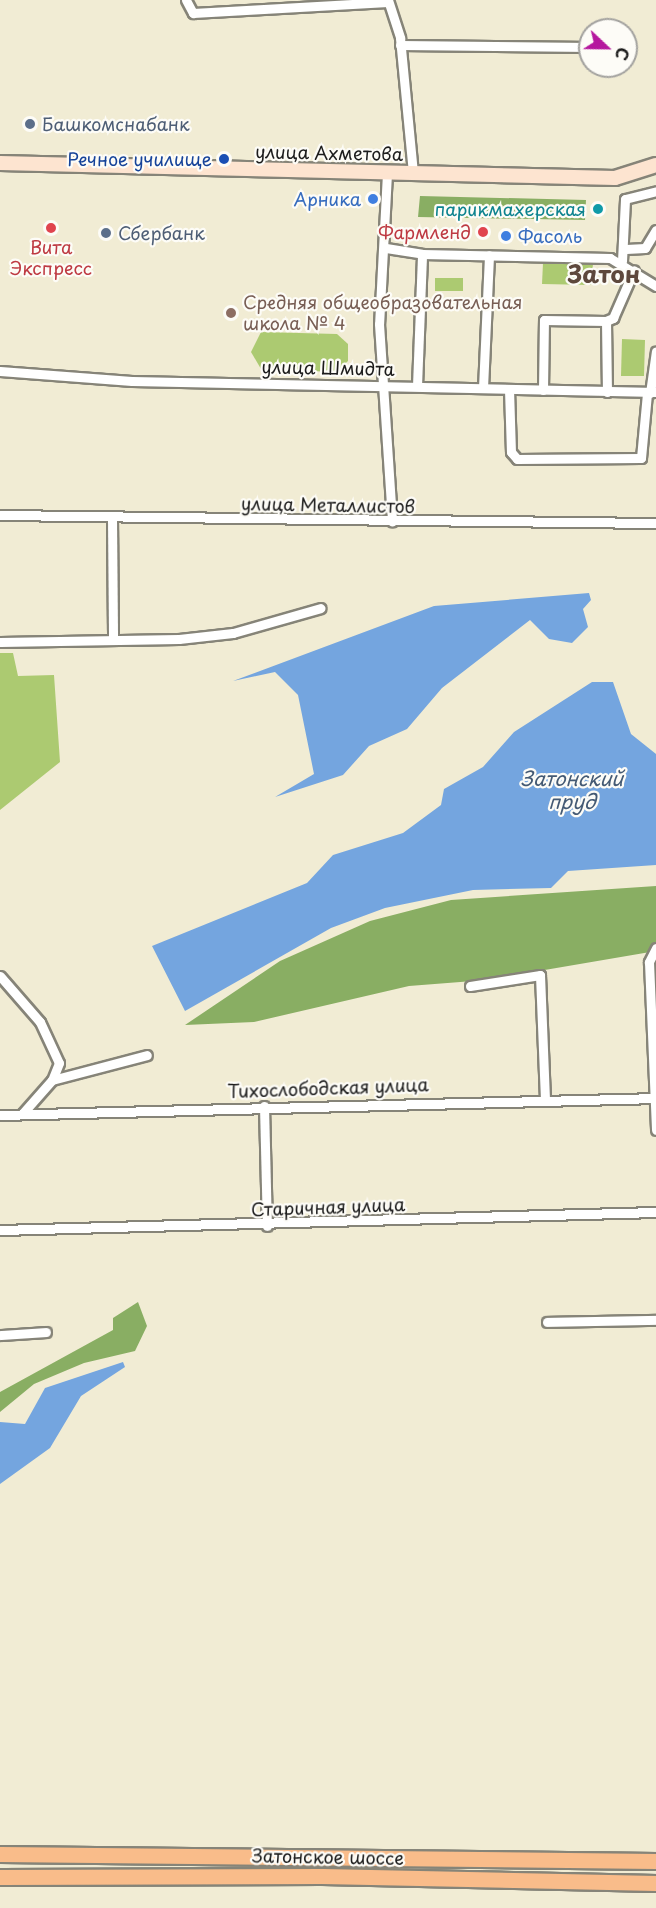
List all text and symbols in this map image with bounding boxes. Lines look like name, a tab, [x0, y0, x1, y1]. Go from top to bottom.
north arrow	[578, 18, 638, 78]
text: С	[609, 44, 636, 64]
place label: Башкомснабанк	[42, 113, 190, 135]
marker: Башкомснабанк	[23, 117, 37, 131]
street label: улица Ахметова	[255, 141, 403, 165]
place label: Речное училище	[66, 148, 212, 170]
marker: Речное училище	[217, 152, 231, 166]
place label: Арника	[294, 188, 361, 210]
marker: Арника	[366, 192, 380, 206]
place label: парикмахерская	[434, 198, 586, 220]
marker: парикмахерская	[591, 202, 605, 216]
marker: Вита Экспресс	[44, 221, 58, 235]
place label: Фармленд	[378, 221, 471, 243]
place label: Сбербанк	[118, 222, 205, 244]
marker: Фармленд	[476, 225, 490, 239]
place label: Фасоль	[518, 225, 582, 247]
marker: Сбербанк	[99, 226, 113, 240]
marker: Фасоль	[499, 229, 513, 243]
place label: Вита Экспресс	[10, 237, 92, 280]
district label: Затон	[568, 260, 640, 288]
place label: Средняя общеобразовательная школа № 4	[243, 292, 523, 334]
marker: Средняя общеобразовательная школа № 4	[224, 306, 238, 320]
street label: улица Шмидта	[261, 356, 395, 380]
street label: улица Металлистов	[240, 493, 416, 517]
water label: Затонский пруд	[521, 767, 623, 814]
street label: Тихослободская улица	[227, 1074, 429, 1102]
street label: Старичная улица	[250, 1193, 406, 1221]
street label: Затонское шоссе	[252, 1845, 404, 1869]

